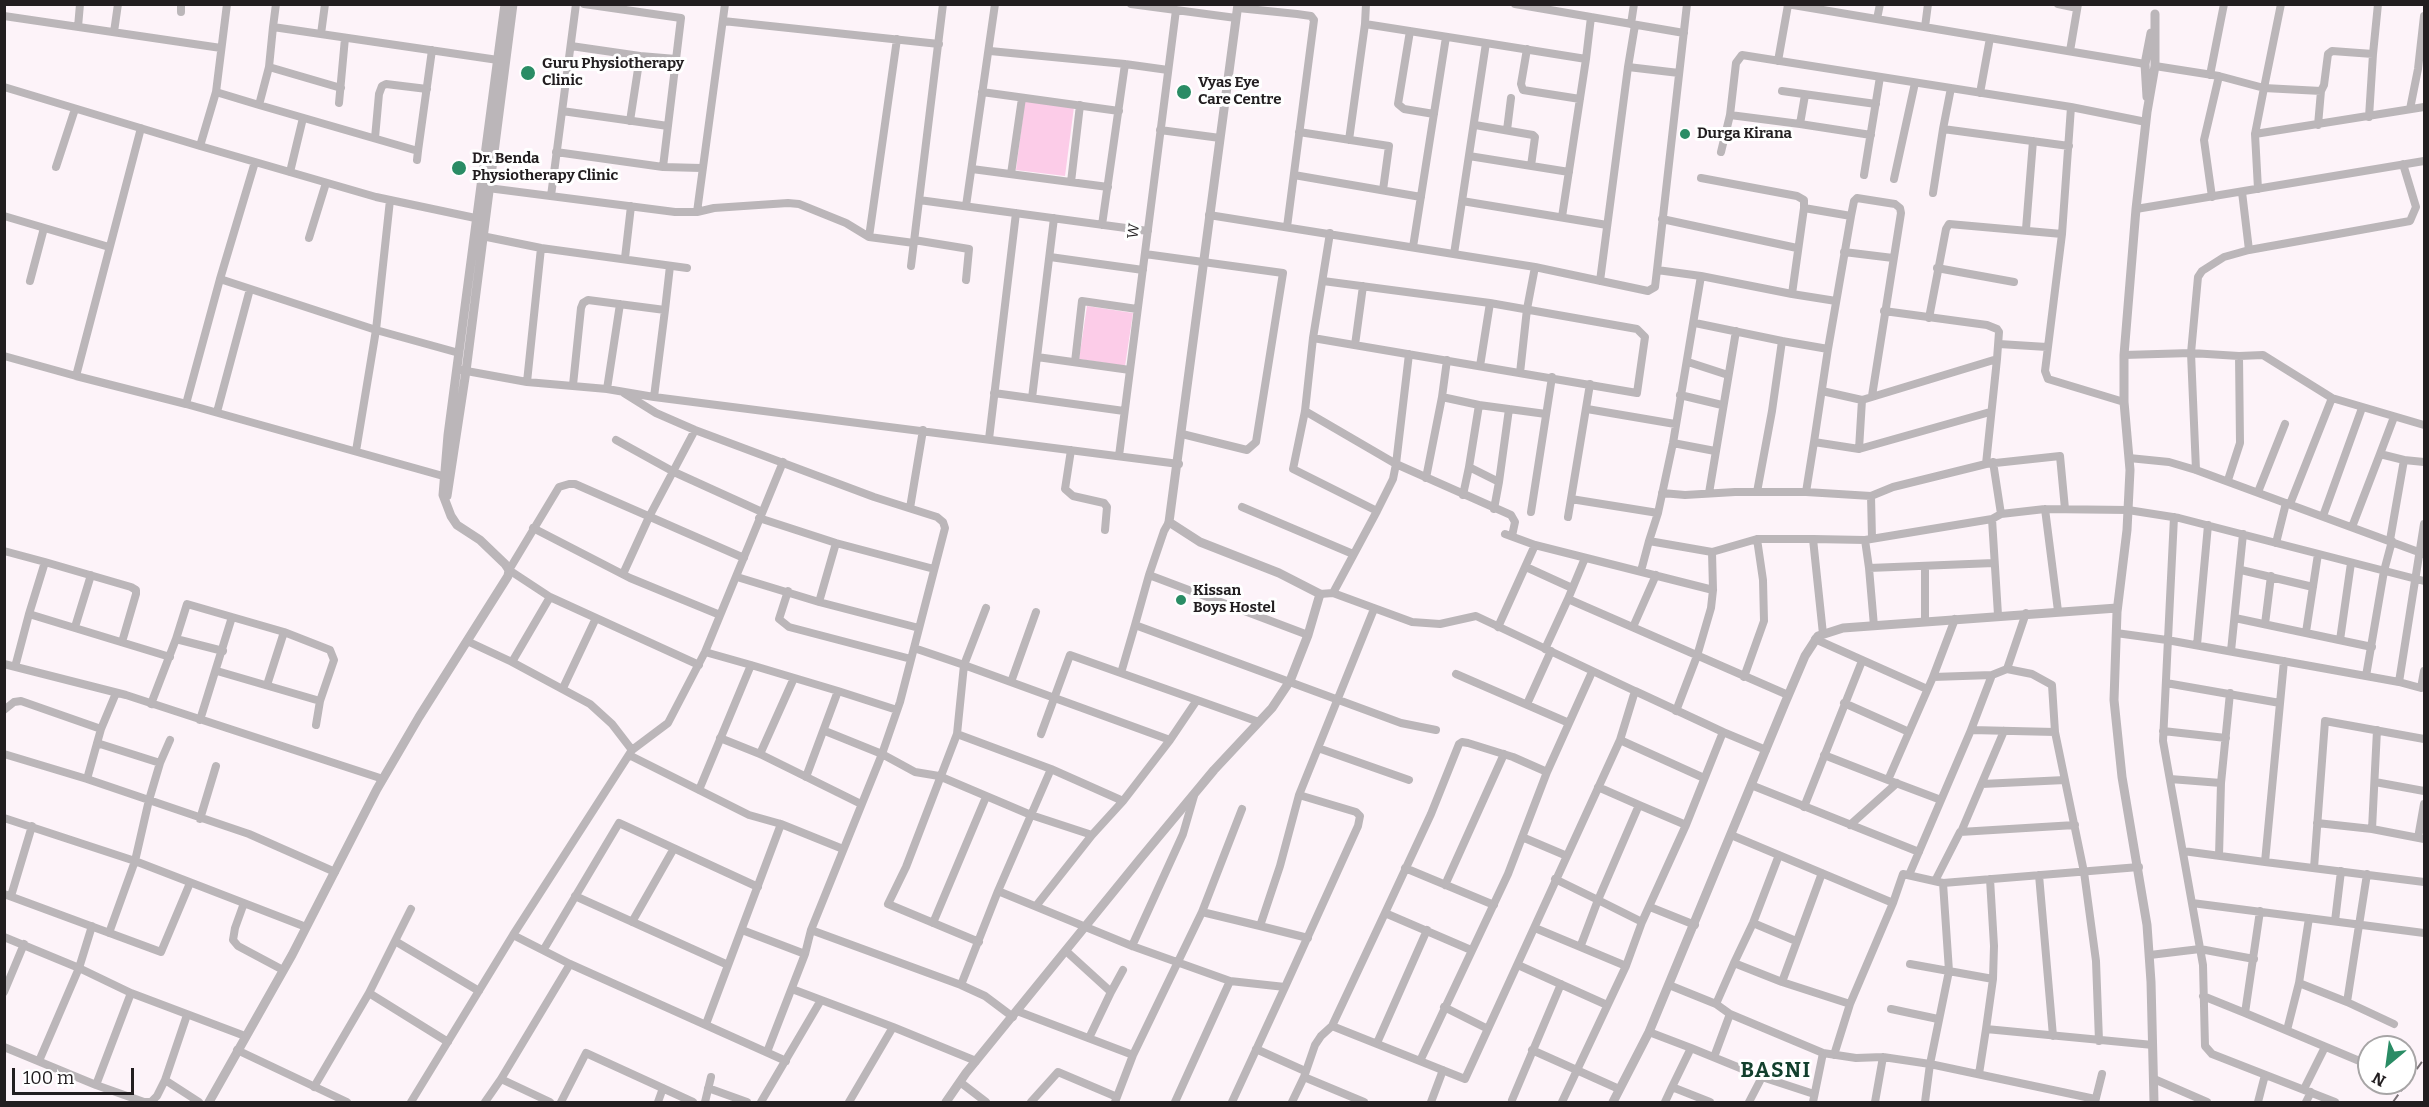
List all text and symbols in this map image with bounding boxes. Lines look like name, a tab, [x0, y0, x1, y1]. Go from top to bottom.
place label: Guru Physiotherapy Clinic	[542, 55, 684, 90]
marker: Guru Physiotherapy Clinic	[519, 64, 537, 82]
place label: Vyas Eye Care Centre	[1198, 74, 1281, 109]
marker: Vyas Eye Care Centre	[1175, 83, 1193, 101]
place label: Durga Kirana	[1697, 125, 1792, 143]
marker: Durga Kirana	[1678, 127, 1692, 141]
place label: Dr. Benda Physiotherapy Clinic	[472, 150, 618, 185]
marker: Dr. Benda Physiotherapy Clinic	[450, 159, 468, 177]
street label: W	[1124, 222, 1144, 240]
place label: Kissan Boys Hostel	[1193, 582, 1275, 617]
marker: Kissan Boys Hostel	[1174, 593, 1188, 607]
north arrow	[2357, 1035, 2417, 1095]
scale bar	[15, 1056, 136, 1094]
district label: BASNI	[1740, 1058, 1812, 1084]
text: 100 m	[23, 1067, 74, 1089]
text: N	[2369, 1068, 2389, 1091]

